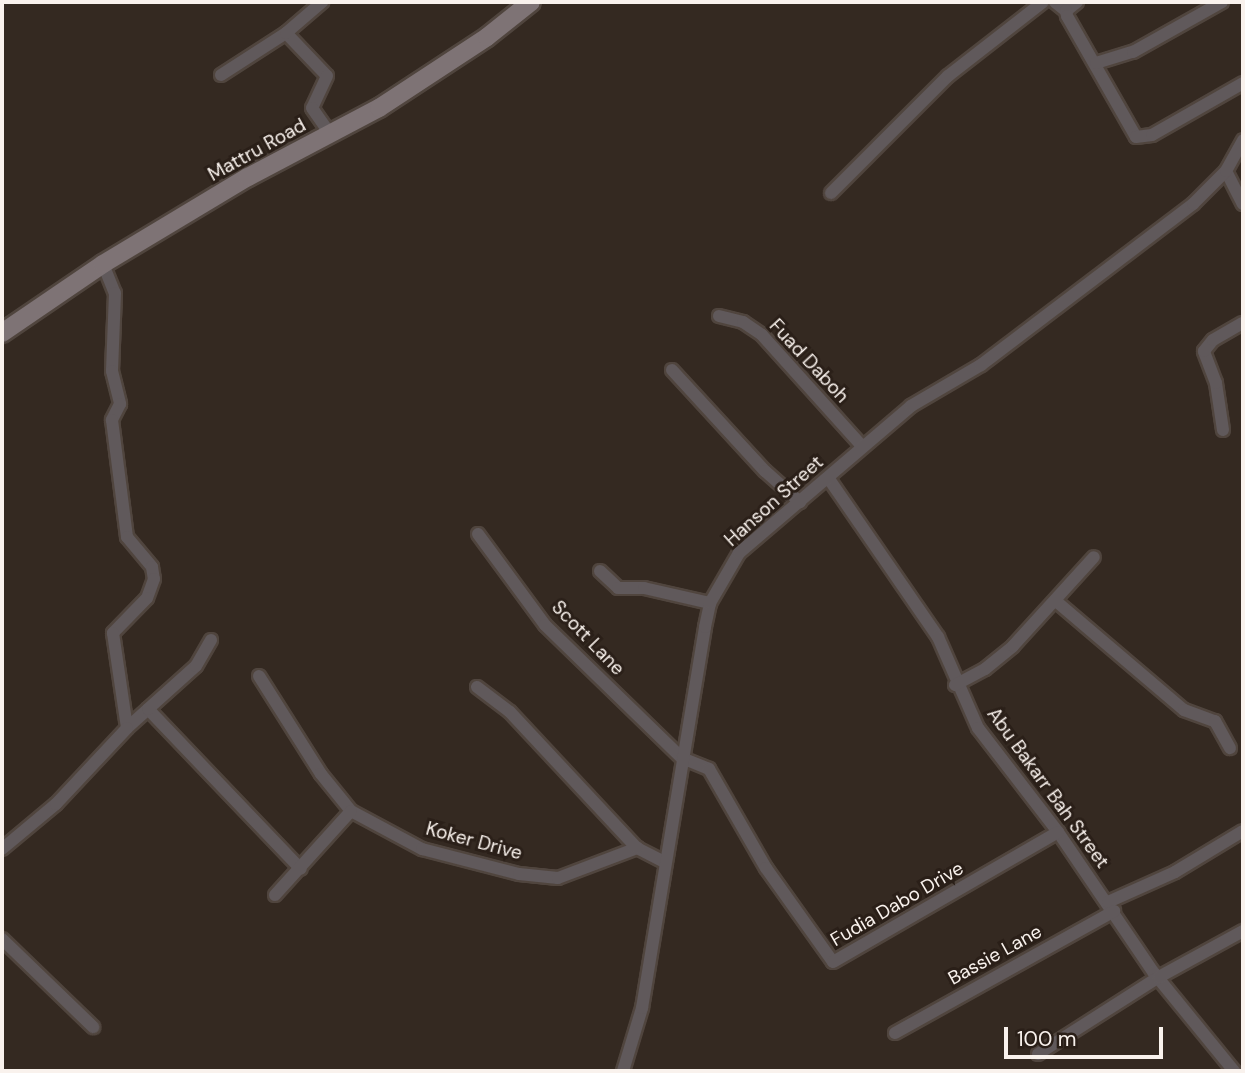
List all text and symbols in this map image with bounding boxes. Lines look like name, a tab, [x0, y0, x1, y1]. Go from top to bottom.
street label: Mattru Road	[204, 114, 310, 186]
street label: Fuad Daboh	[765, 315, 853, 407]
street label: Hanson Street	[720, 451, 828, 551]
street label: Scott Lane	[547, 596, 629, 680]
street label: Abu Bakarr Bah Street	[982, 703, 1114, 873]
street label: Koker Drive	[423, 817, 525, 865]
street label: Fudia Dabo Drive	[827, 857, 967, 951]
street label: Bassie Lane	[944, 920, 1046, 990]
scale bar	[1007, 1014, 1166, 1058]
text: 100 m	[1017, 1025, 1077, 1053]

